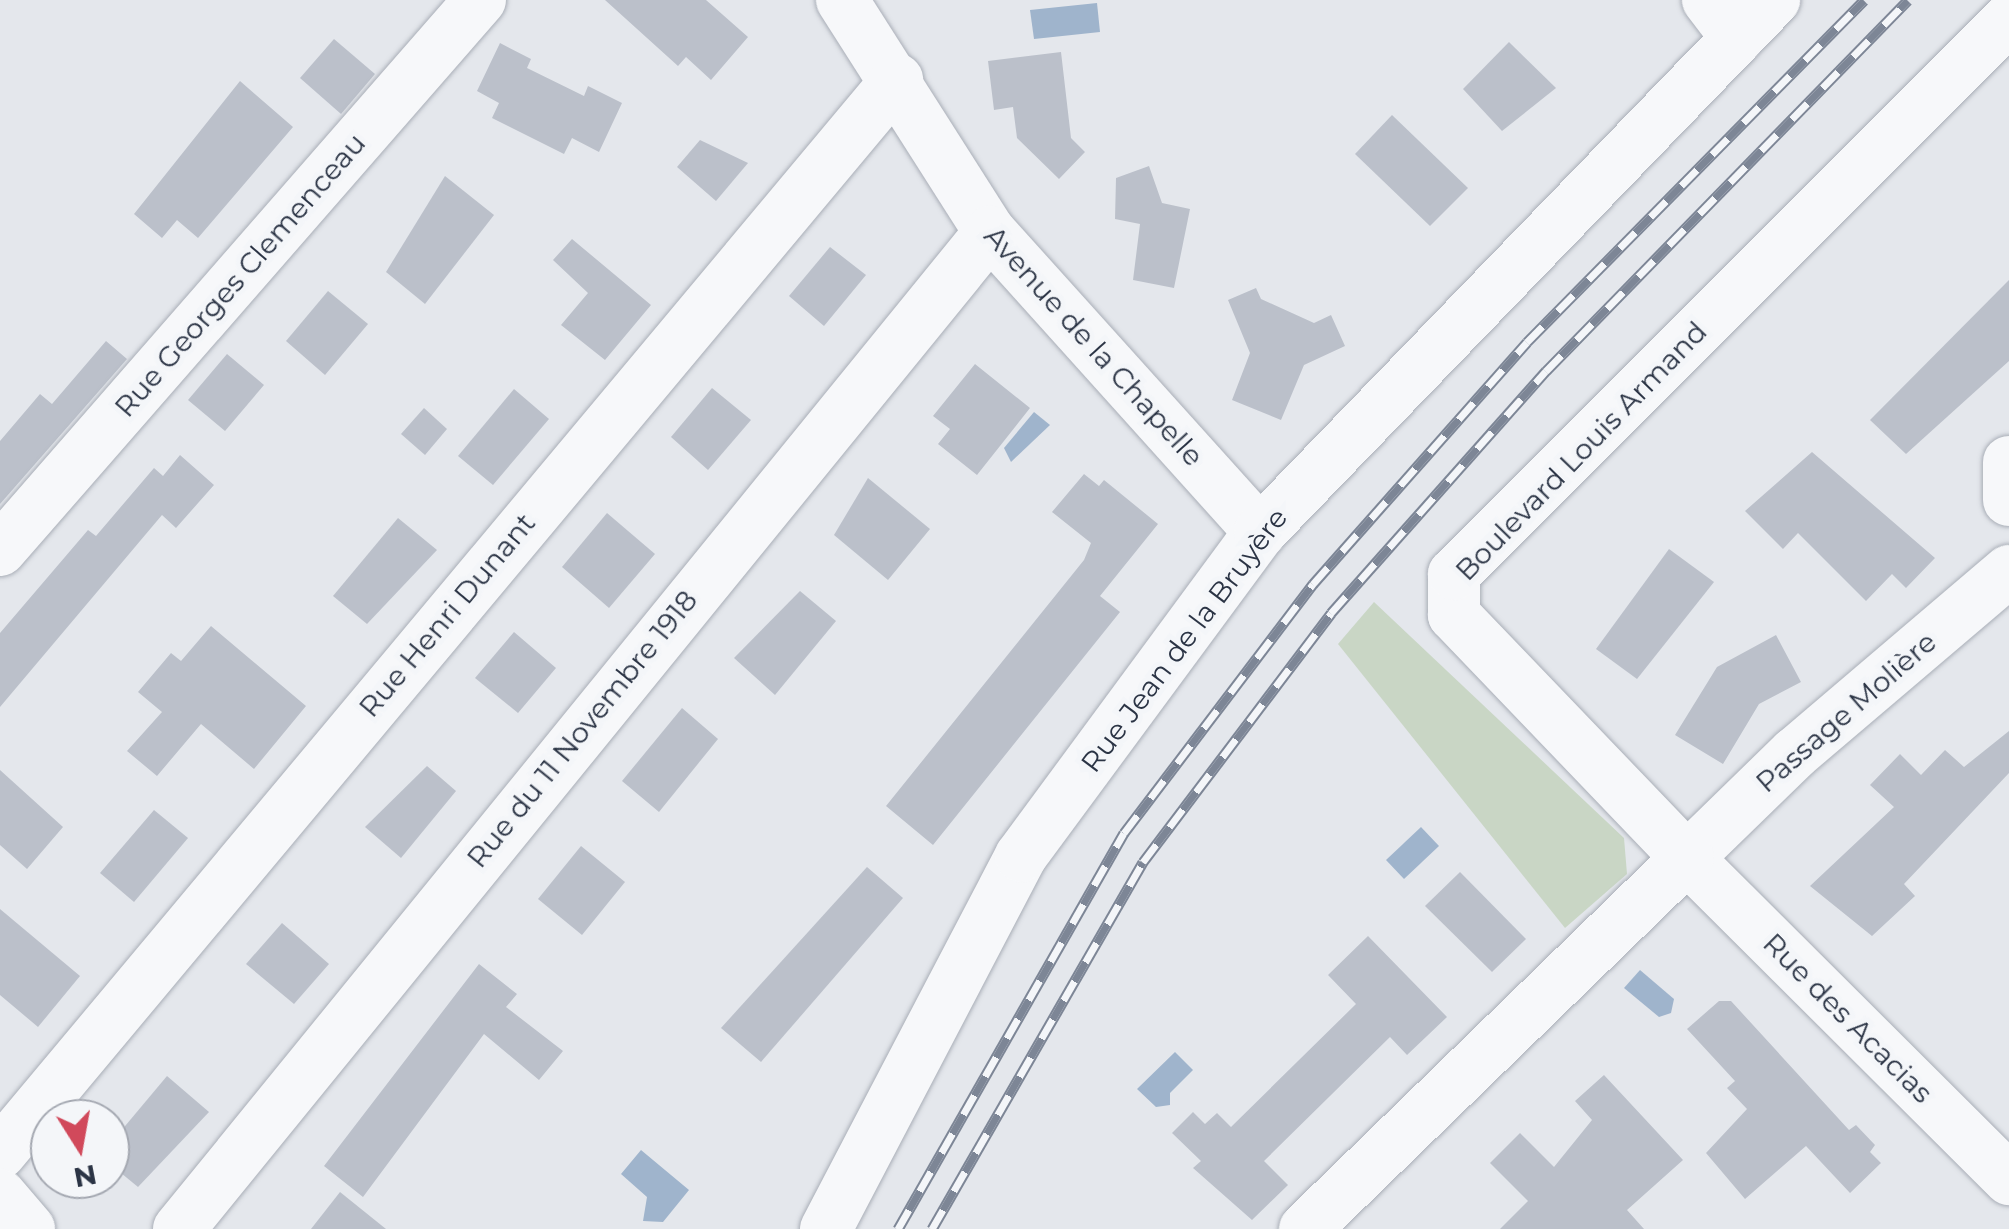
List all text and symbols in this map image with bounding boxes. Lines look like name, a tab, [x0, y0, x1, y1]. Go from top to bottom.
street label: Rue Georges Clemenceau	[108, 126, 372, 424]
street label: Avenue de la Chapelle	[978, 219, 1210, 473]
street label: Boulevard Louis Armand	[1449, 315, 1713, 587]
street label: Rue Jean de la Bruyère	[1074, 501, 1294, 779]
street label: Rue Henri Dunant	[352, 506, 542, 724]
street label: Rue du 11 Novembre 1918	[460, 584, 704, 874]
street label: Passage Molière	[1749, 625, 1943, 799]
street label: Rue des Acacias	[1756, 926, 1940, 1110]
north arrow	[30, 1099, 130, 1199]
text: N	[71, 1158, 100, 1195]

